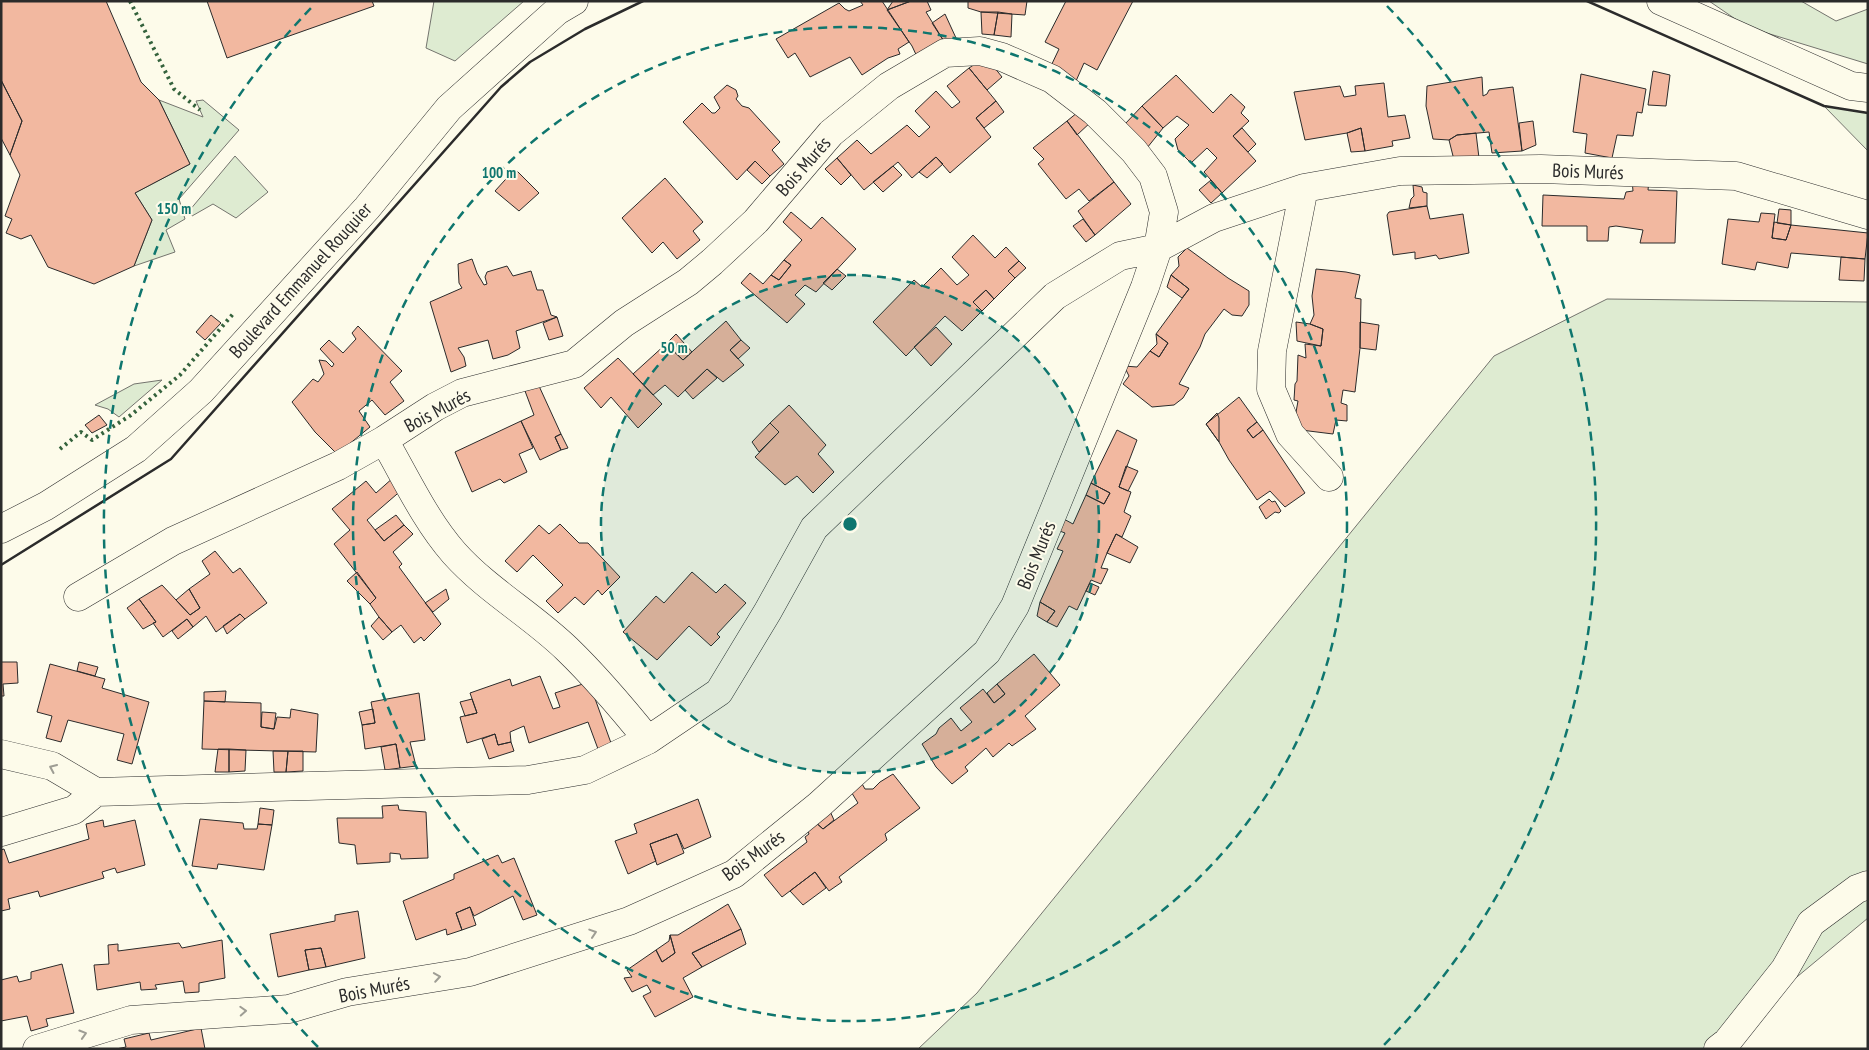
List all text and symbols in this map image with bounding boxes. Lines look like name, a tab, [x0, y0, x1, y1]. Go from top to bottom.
street label: Bois Murés	[770, 131, 836, 201]
street label: Bois Murés	[1552, 158, 1624, 184]
text: 100 m	[482, 163, 516, 182]
street label: Boulevard Emmanuel Rouquier	[224, 196, 377, 363]
text: 150 m	[157, 199, 191, 218]
text: 50 m	[660, 338, 688, 357]
street label: Bois Murés	[400, 383, 474, 437]
centre of rings	[841, 515, 859, 533]
street label: Bois Murés	[1011, 517, 1061, 593]
one-way arrow	[50, 764, 59, 774]
street label: Bois Murés	[717, 824, 789, 886]
one-way arrow	[588, 928, 597, 938]
street label: Bois Murés	[337, 970, 411, 1008]
one-way arrow	[433, 973, 441, 983]
one-way arrow	[240, 1006, 248, 1016]
one-way arrow	[79, 1030, 87, 1040]

